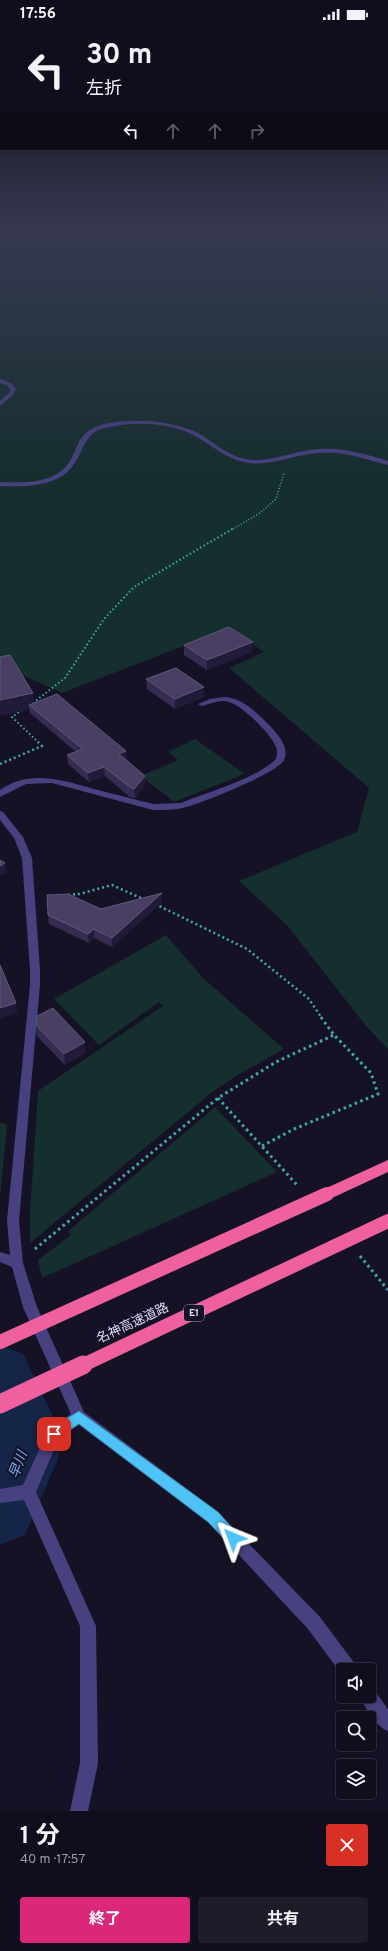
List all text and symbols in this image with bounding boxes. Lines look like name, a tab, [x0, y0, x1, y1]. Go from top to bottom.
text: 17:56	[20, 5, 56, 24]
text: 30 m	[86, 38, 152, 74]
icon: left	[20, 44, 72, 96]
text: 左折	[86, 78, 122, 101]
icon: left	[120, 120, 142, 142]
icon: ahead	[162, 120, 184, 142]
icon: ahead	[204, 120, 226, 142]
icon: right	[246, 120, 268, 142]
street label: 名神高速道路	[94, 1299, 172, 1348]
road number: E1	[184, 1305, 204, 1321]
pin	[37, 1417, 71, 1451]
icon: arrive	[43, 1423, 65, 1445]
water label: 早川	[6, 1447, 32, 1481]
position arrow	[212, 1517, 254, 1559]
map controls	[336, 1663, 376, 1799]
button: sound	[336, 1663, 376, 1703]
button: search	[336, 1711, 376, 1751]
button: layers	[336, 1759, 376, 1799]
text: 1 分	[20, 1822, 60, 1852]
button: close	[326, 1824, 368, 1866]
text: 40 m · 17:57	[20, 1852, 85, 1868]
button: 終了	[20, 1897, 190, 1943]
button: 共有	[198, 1897, 368, 1943]

